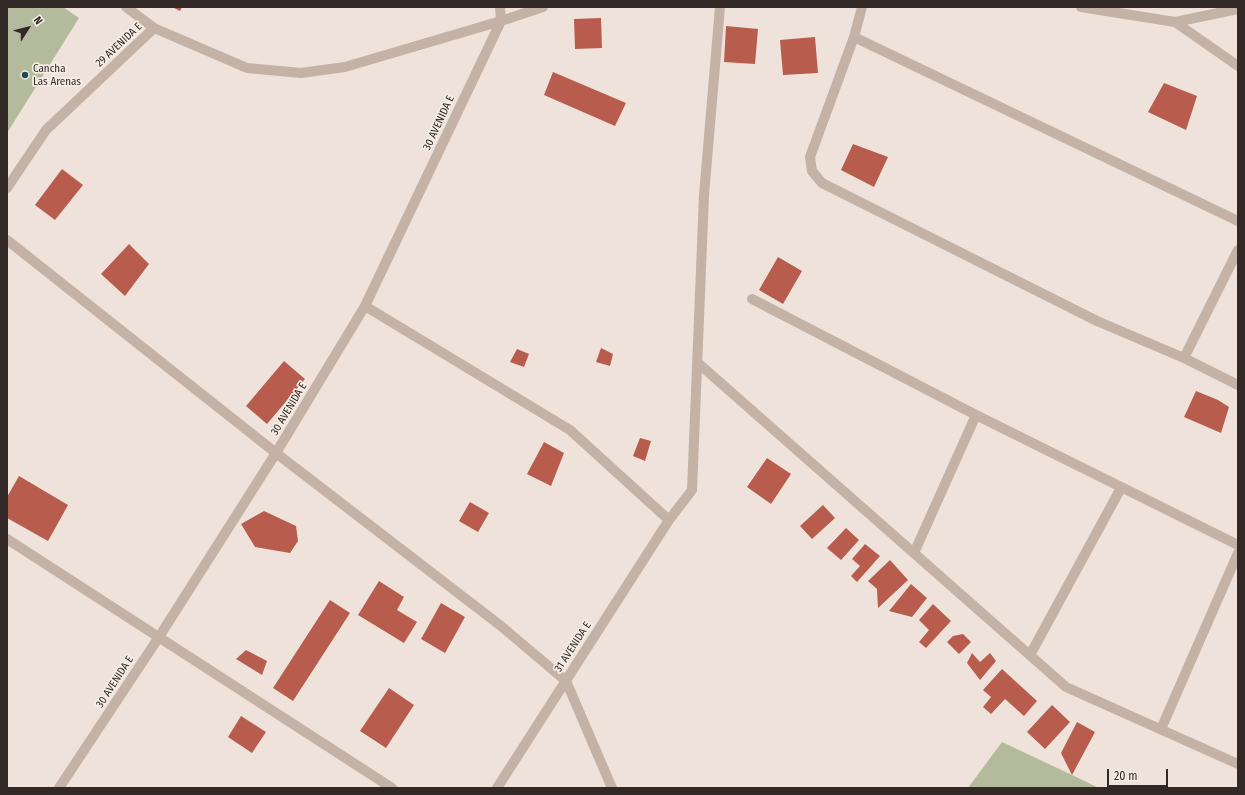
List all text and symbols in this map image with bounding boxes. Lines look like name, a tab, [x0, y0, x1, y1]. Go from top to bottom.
north arrow	[8, 8, 48, 48]
text: N	[31, 14, 45, 27]
street label: 29 AVENIDA E	[93, 20, 145, 70]
place label: Cancha Las Arenas	[33, 62, 81, 88]
marker: Cancha Las Arenas	[20, 70, 30, 80]
street label: 30 AVENIDA E	[421, 93, 457, 153]
street label: 30 AVENIDA E	[268, 380, 310, 438]
street label: 31 AVENIDA E	[552, 619, 594, 675]
street label: 30 AVENIDA E	[93, 654, 137, 710]
scale bar	[1109, 761, 1170, 787]
text: 20 m	[1114, 769, 1138, 783]

